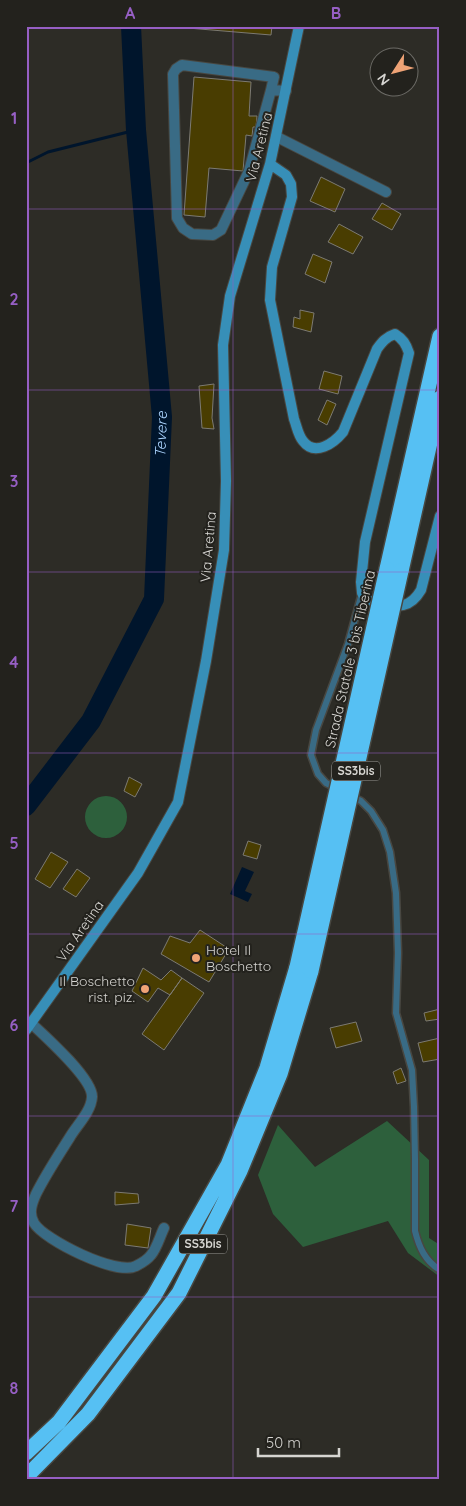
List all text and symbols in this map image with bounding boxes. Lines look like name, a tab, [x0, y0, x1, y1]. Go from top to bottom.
text: A	[125, 3, 136, 23]
text: B	[331, 3, 341, 23]
north arrow	[368, 48, 418, 98]
text: N	[373, 70, 394, 89]
text: 1	[11, 108, 17, 128]
street label: Via Aretina	[242, 110, 276, 184]
text: 2	[9, 289, 19, 309]
water label: Tevere	[150, 410, 171, 458]
text: 3	[10, 471, 18, 491]
street label: Via Aretina	[196, 511, 220, 583]
street label: Strada Statale 3 bis Tiberina	[321, 568, 379, 750]
text: 4	[9, 652, 19, 672]
road number: SS3bis	[332, 761, 380, 780]
text: 5	[9, 833, 19, 853]
street label: Via Aretina	[52, 897, 108, 965]
place label: Hotel Il Boschetto	[206, 941, 271, 975]
marker: Hotel Il Boschetto	[190, 952, 202, 964]
place label: Il Boschetto rist. piz.	[59, 972, 135, 1006]
marker: Il Boschetto rist. piz.	[139, 983, 151, 995]
text: 6	[10, 1015, 19, 1035]
text: 7	[10, 1196, 19, 1216]
road number: SS3bis	[179, 1234, 227, 1254]
text: 8	[10, 1378, 19, 1398]
scale bar	[258, 1426, 340, 1458]
text: 50 m	[266, 1433, 301, 1452]

